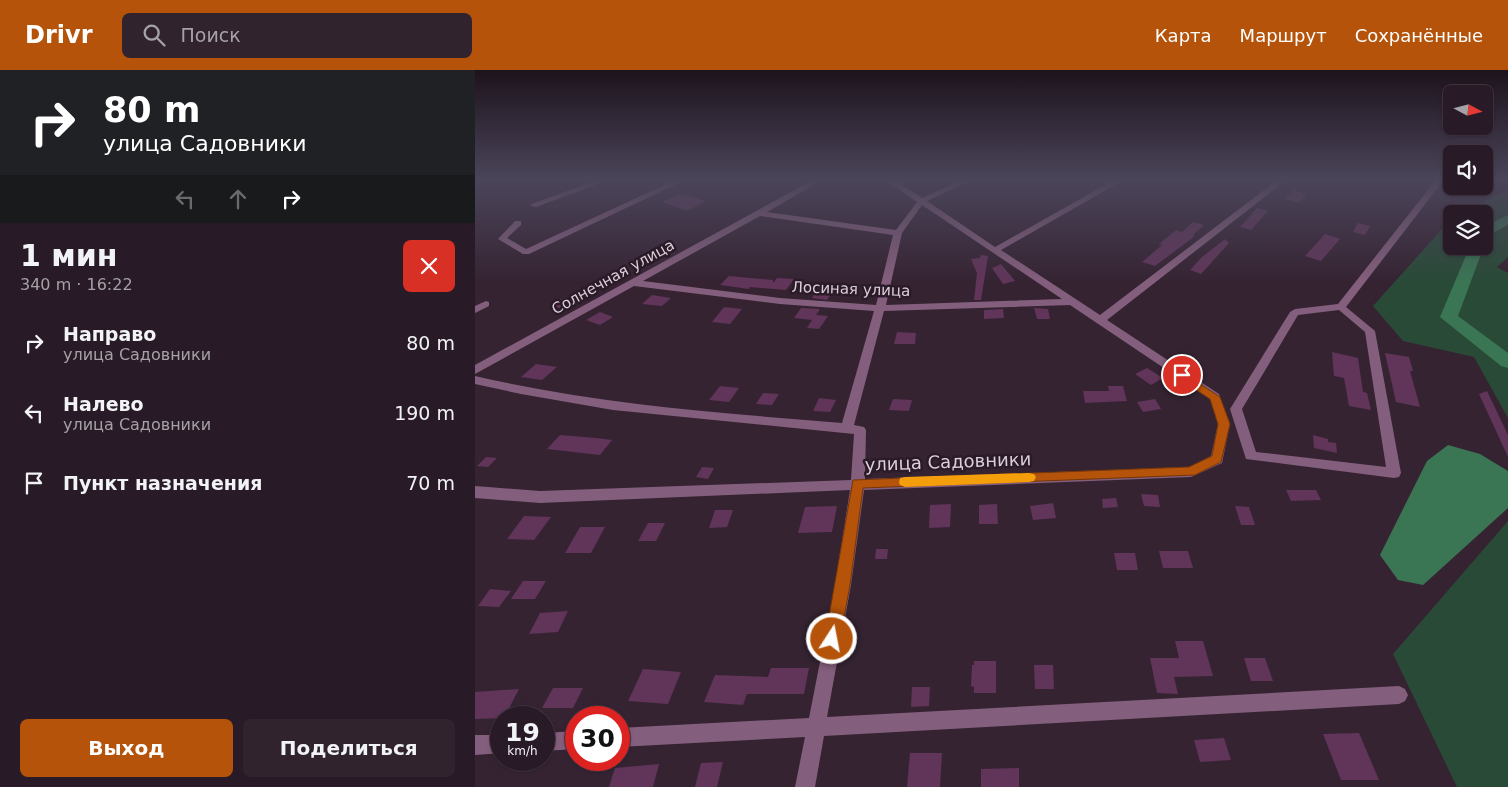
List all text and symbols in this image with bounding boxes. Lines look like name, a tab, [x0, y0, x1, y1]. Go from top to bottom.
search box	[122, 13, 472, 58]
text: Drivr	[25, 21, 92, 49]
icon: search	[140, 21, 168, 49]
text: Поиск	[180, 24, 241, 46]
text: Карта	[1155, 25, 1212, 46]
text: Маршрут	[1240, 25, 1327, 46]
text: Сохранённые	[1355, 25, 1483, 46]
north arrow	[1443, 85, 1493, 135]
map controls	[1443, 85, 1493, 255]
icon: right	[20, 90, 85, 155]
text: 80 m	[103, 90, 200, 130]
text: улица Садовники	[103, 131, 307, 156]
button: sound	[1443, 145, 1493, 195]
icon: left	[171, 185, 199, 213]
icon: ahead	[224, 185, 252, 213]
icon: right	[277, 185, 305, 213]
button: layers	[1443, 205, 1493, 255]
street label: Солнечная улица	[548, 236, 678, 318]
text: 1 мин	[20, 238, 118, 273]
button: close	[403, 240, 455, 292]
text: 340 m · 16:22	[20, 275, 133, 294]
street label: Лосиная улица	[791, 278, 911, 300]
text: Направо	[63, 323, 156, 345]
icon: right	[20, 329, 48, 357]
text: 80 m	[406, 332, 455, 354]
text: улица Садовники	[63, 345, 211, 364]
pin	[1161, 354, 1203, 396]
icon: arrive	[1168, 361, 1196, 389]
text: Налево	[63, 393, 144, 415]
icon: left	[20, 399, 48, 427]
text: 190 m	[394, 402, 455, 424]
text: улица Садовники	[63, 415, 211, 434]
street label: улица Садовники	[864, 448, 1032, 475]
icon: arrive	[20, 469, 48, 497]
text: Пункт назначения	[63, 472, 262, 494]
text: 70 m	[406, 472, 455, 494]
position arrow	[805, 612, 857, 664]
speed limit sign: 30	[565, 706, 630, 771]
text: 19	[505, 718, 540, 747]
button: Выход	[20, 719, 233, 777]
button: Поделиться	[243, 719, 455, 777]
text: km/h	[507, 744, 538, 758]

